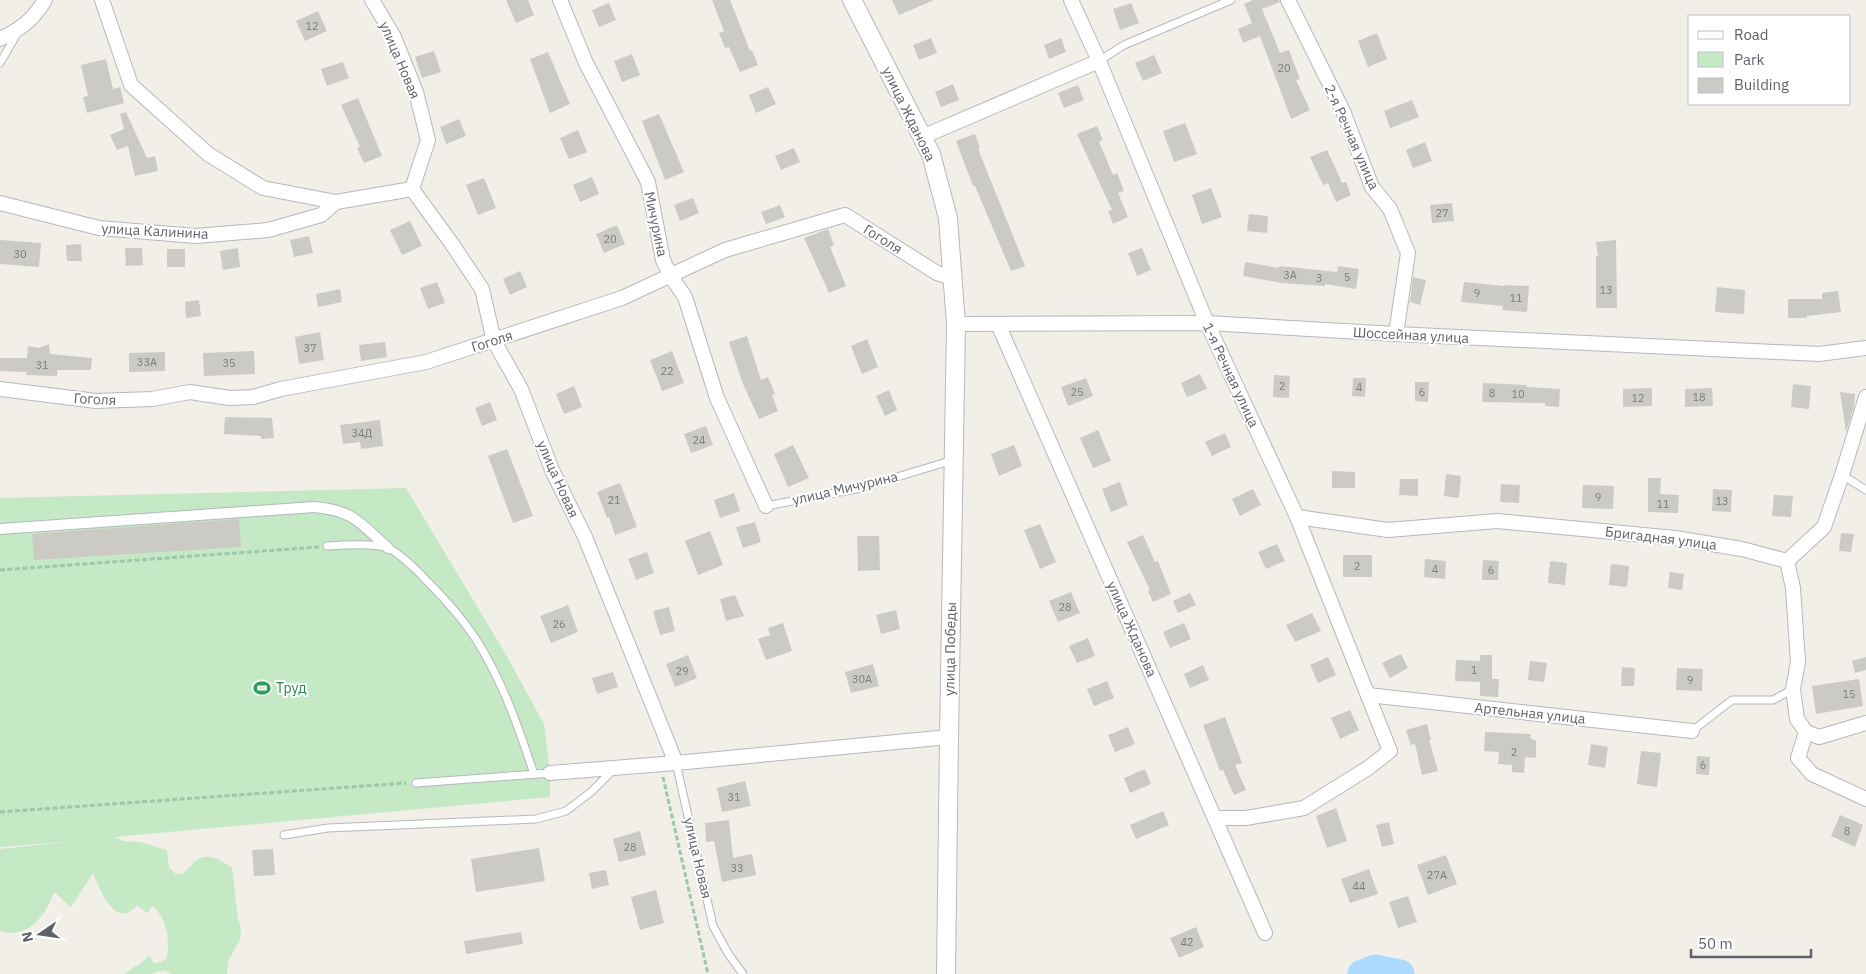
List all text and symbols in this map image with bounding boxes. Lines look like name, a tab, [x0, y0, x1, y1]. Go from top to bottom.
legend	[1688, 15, 1851, 105]
street label: улица Новая	[376, 18, 424, 102]
house number: 12	[305, 19, 319, 33]
text: Road	[1734, 25, 1769, 44]
text: Park	[1734, 50, 1764, 69]
house number: 20	[1277, 61, 1291, 75]
street label: улица Жданова	[878, 64, 940, 165]
text: Building	[1734, 75, 1789, 94]
street label: 2-я Речная улица	[1321, 82, 1384, 193]
street label: Мичурина	[640, 190, 672, 259]
house number: 27	[1435, 206, 1449, 220]
street label: улица Калинина	[101, 219, 210, 243]
street label: Гоголя	[860, 220, 906, 258]
house number: 20	[603, 232, 617, 246]
house number: 30	[13, 247, 27, 261]
house number: 3А	[1283, 268, 1297, 282]
house number: 5	[1344, 270, 1350, 284]
house number: 3	[1316, 271, 1322, 285]
house number: 13	[1599, 283, 1613, 297]
house number: 9	[1474, 286, 1480, 300]
house number: 11	[1509, 291, 1523, 305]
street label: 1-я Речная улица	[1199, 320, 1263, 431]
street label: Шоссейная улица	[1352, 323, 1470, 347]
street label: Гоголя	[469, 326, 515, 356]
house number: 37	[303, 341, 317, 355]
house number: 33А	[137, 355, 157, 369]
house number: 35	[222, 356, 236, 370]
house number: 31	[35, 358, 49, 372]
house number: 22	[660, 364, 674, 378]
house number: 2	[1279, 379, 1285, 393]
house number: 4	[1356, 380, 1363, 394]
house number: 25	[1070, 385, 1084, 399]
house number: 6	[1419, 385, 1425, 399]
house number: 8	[1489, 386, 1495, 400]
house number: 10	[1511, 387, 1525, 401]
street label: Гоголя	[73, 389, 117, 409]
house number: 18	[1692, 390, 1706, 404]
house number: 12	[1631, 391, 1645, 405]
house number: 34Д	[351, 426, 373, 440]
house number: 24	[692, 433, 706, 447]
street label: улица Новая	[533, 438, 583, 520]
street label: улица Мичурина	[790, 467, 900, 509]
house number: 9	[1595, 490, 1601, 504]
house number: 21	[607, 493, 621, 507]
house number: 13	[1715, 494, 1729, 508]
house number: 11	[1656, 497, 1670, 511]
street label: Бригадная улица	[1604, 522, 1718, 554]
house number: 2	[1354, 559, 1360, 573]
house number: 4	[1432, 562, 1439, 576]
house number: 6	[1488, 563, 1494, 577]
street label: улица Жданова	[1103, 578, 1161, 680]
house number: 28	[1058, 600, 1072, 614]
street label: улица Победы	[940, 602, 960, 696]
house number: 26	[552, 617, 566, 631]
house number: 1	[1471, 663, 1478, 677]
house number: 29	[675, 664, 689, 678]
house number: 30А	[852, 672, 872, 686]
house number: 9	[1687, 673, 1693, 687]
sports icon: Труд	[252, 678, 272, 698]
place label: Труд	[276, 679, 307, 697]
house number: 15	[1842, 687, 1856, 701]
street label: Артельная улица	[1474, 698, 1587, 728]
house number: 2	[1511, 745, 1517, 759]
house number: 6	[1700, 758, 1706, 772]
house number: 31	[727, 790, 741, 804]
street label: улица Новая	[680, 816, 716, 900]
house number: 8	[1844, 824, 1850, 838]
house number: 28	[623, 840, 637, 854]
house number: 33	[730, 861, 744, 875]
house number: 27А	[1427, 868, 1447, 882]
house number: 44	[1352, 879, 1366, 893]
north arrow	[15, 909, 65, 959]
scale bar	[1691, 926, 1811, 958]
text: N	[17, 930, 37, 944]
text: 50 m	[1698, 934, 1733, 953]
house number: 42	[1180, 935, 1194, 949]

